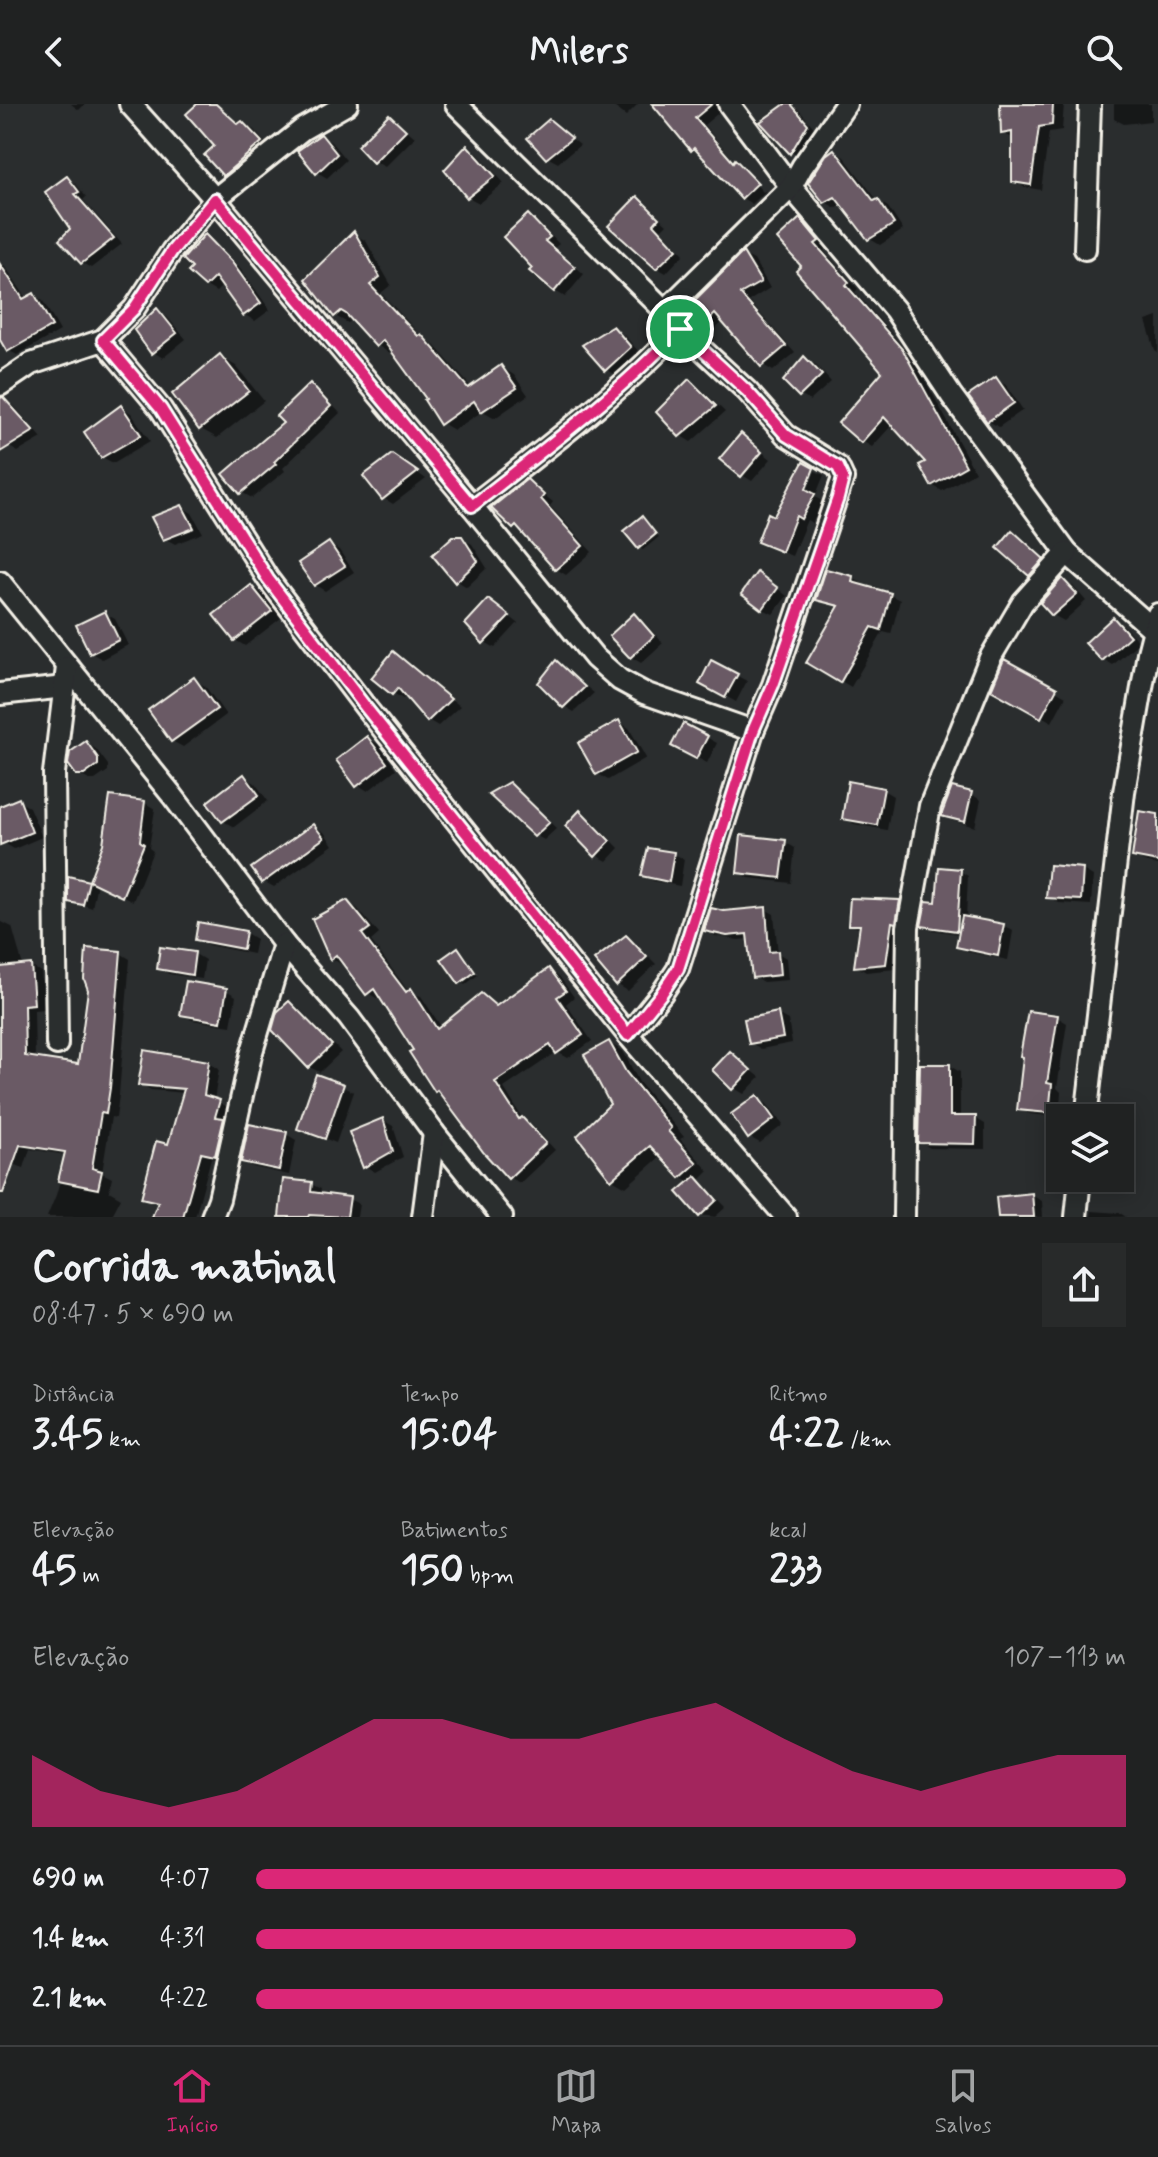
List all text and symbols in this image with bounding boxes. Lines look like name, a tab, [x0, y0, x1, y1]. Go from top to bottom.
text: Milers	[530, 29, 628, 76]
icon: back	[32, 30, 76, 74]
icon: search	[1082, 30, 1126, 74]
pin	[646, 295, 714, 363]
icon: arrive	[658, 307, 702, 351]
map controls	[1046, 1104, 1134, 1192]
button: layers	[1046, 1104, 1134, 1192]
text: Corrida matinal	[32, 1239, 336, 1297]
button: share	[1042, 1243, 1126, 1327]
text: 08:47 · 5 × 690 m	[32, 1298, 234, 1332]
text: Distância	[32, 1381, 115, 1409]
text: Tempo	[401, 1381, 459, 1409]
text: Ritmo	[769, 1381, 827, 1409]
text: 3.45	[32, 1409, 103, 1461]
text: 15:04	[401, 1409, 497, 1461]
text: 4:22	[769, 1409, 844, 1461]
text: km	[103, 1426, 141, 1454]
text: /km	[844, 1426, 892, 1454]
text: Elevação	[32, 1517, 114, 1545]
text: Batimentos	[401, 1517, 508, 1545]
text: kcal	[769, 1517, 806, 1545]
text: 45	[32, 1545, 77, 1597]
text: 150	[401, 1545, 464, 1597]
text: 233	[769, 1545, 822, 1597]
text: m	[77, 1562, 100, 1590]
text: bpm	[464, 1562, 514, 1590]
text: Elevação	[32, 1641, 129, 1675]
text: 107–113 m	[1004, 1641, 1126, 1675]
text: 690 m	[32, 1862, 104, 1896]
text: 4:07	[160, 1862, 210, 1896]
text: 1.4 km	[32, 1922, 109, 1956]
text: 4:31	[160, 1922, 205, 1956]
text: 2.1 km	[32, 1982, 107, 2016]
text: 4:22	[160, 1982, 209, 2016]
tab: Início	[167, 2064, 218, 2140]
tab: Mapa	[551, 2064, 602, 2140]
tab: Salvos	[935, 2064, 991, 2140]

